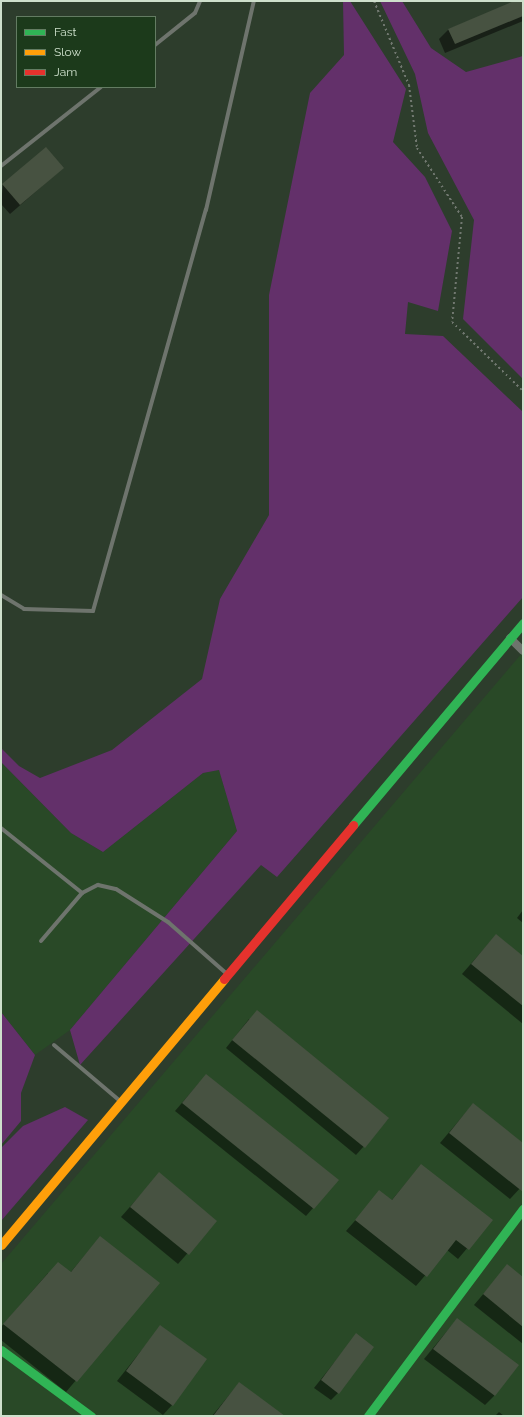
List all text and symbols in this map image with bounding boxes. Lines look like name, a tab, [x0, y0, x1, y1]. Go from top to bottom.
legend	[16, 16, 156, 88]
text: Fast	[54, 25, 77, 39]
text: Slow	[54, 45, 81, 59]
text: Jam	[54, 65, 77, 79]

